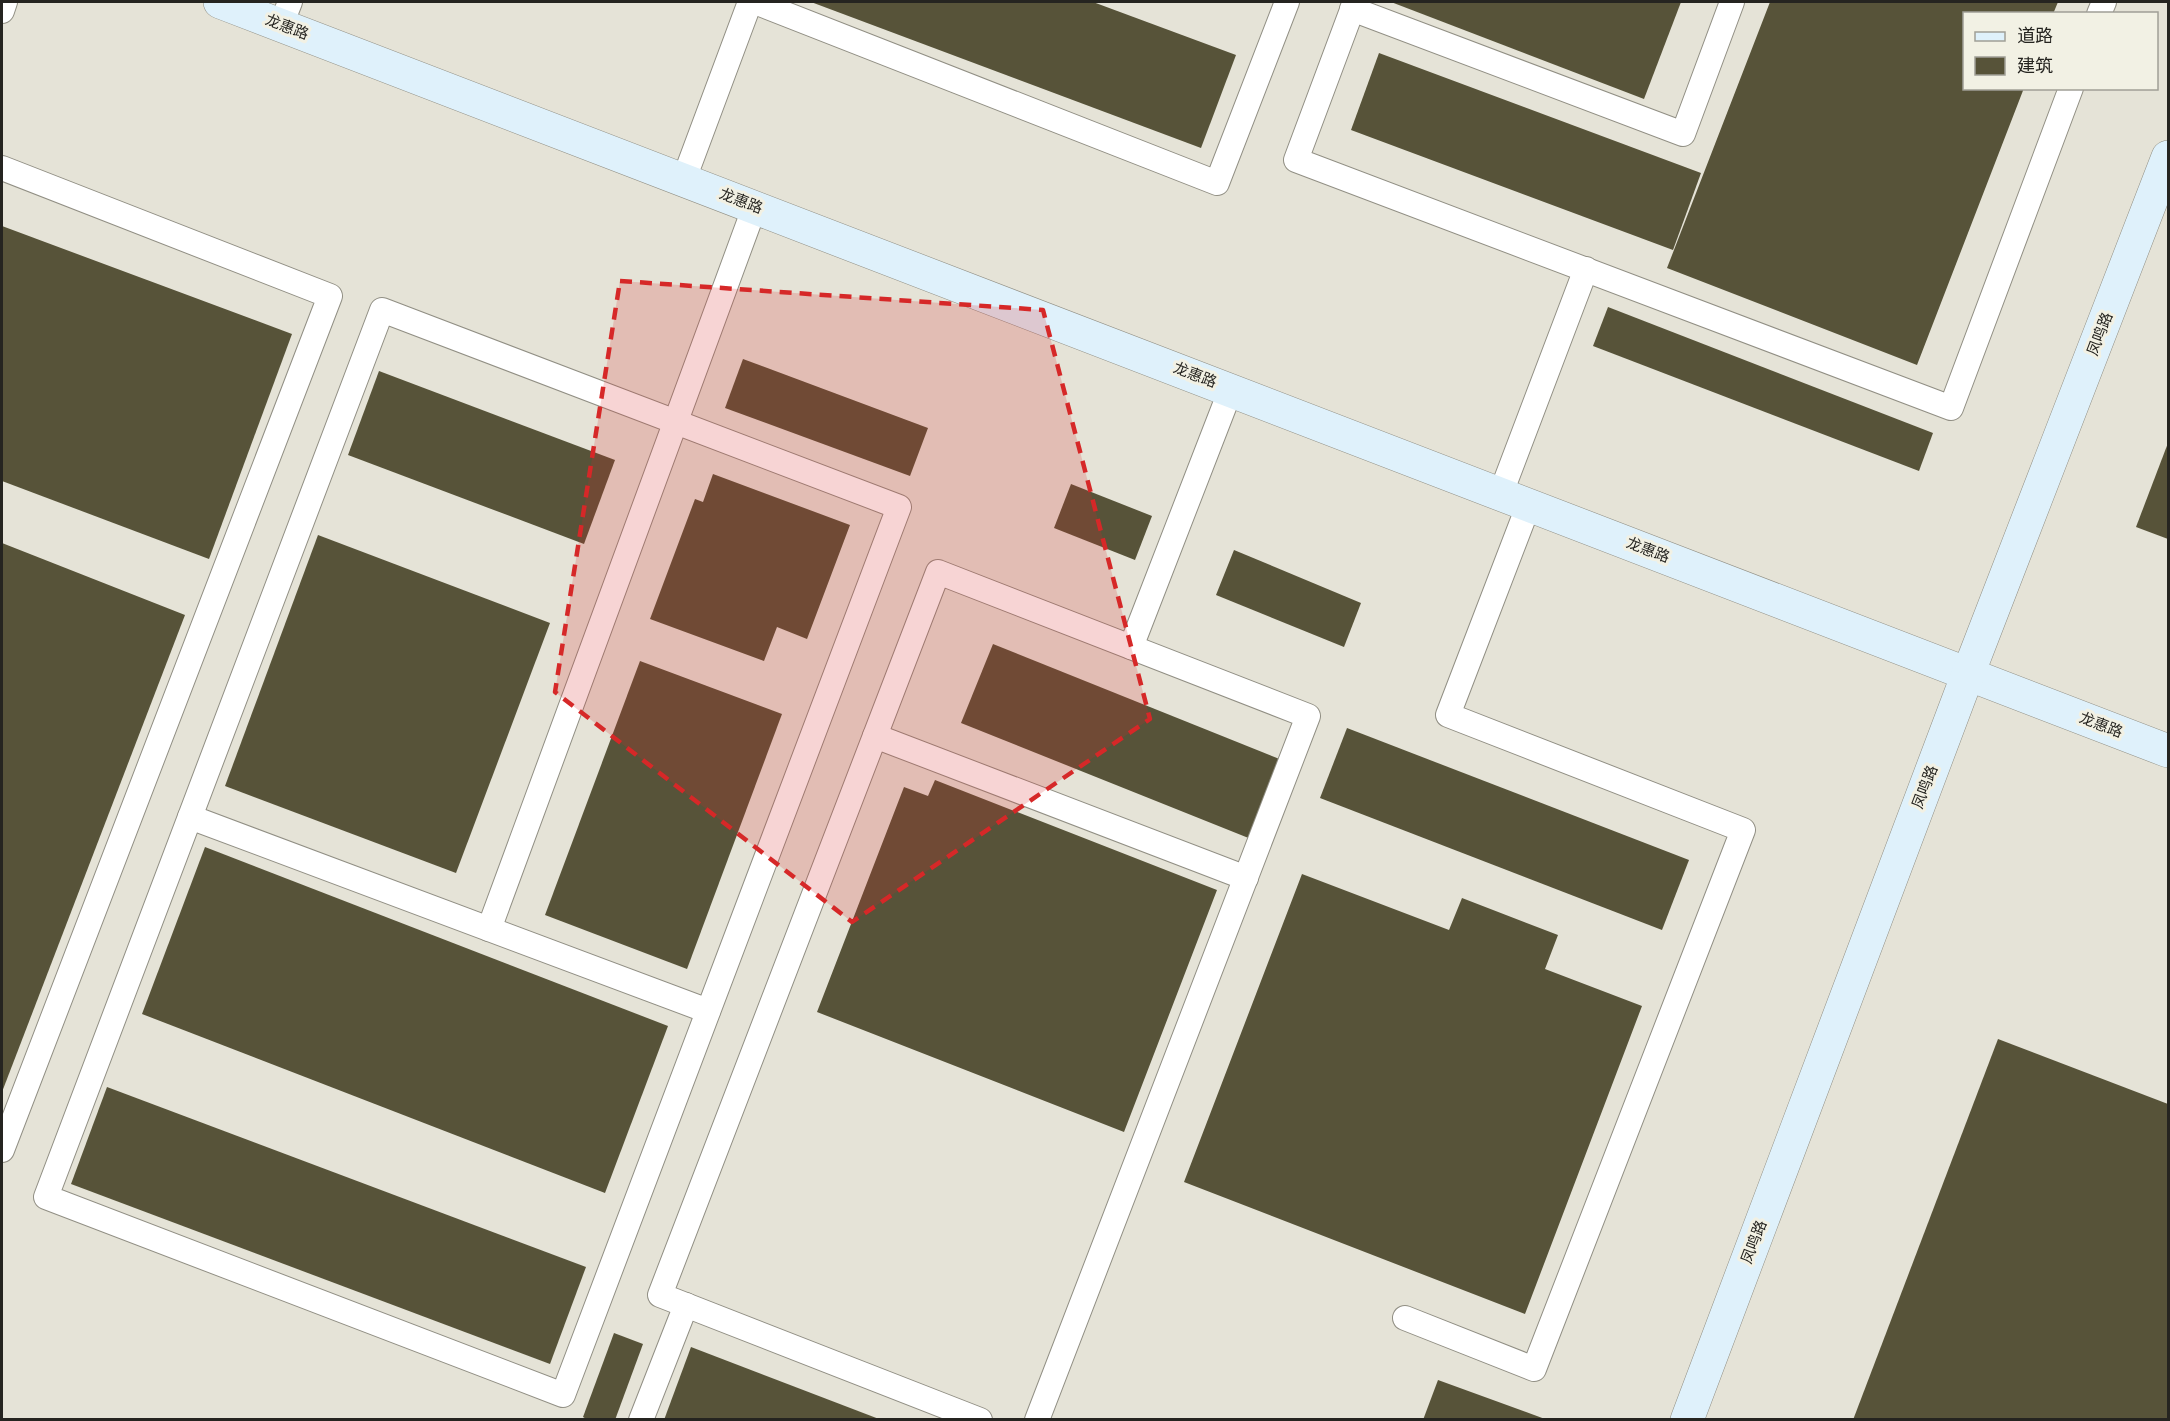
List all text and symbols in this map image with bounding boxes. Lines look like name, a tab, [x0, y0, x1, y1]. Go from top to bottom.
street label: 龙惠路	[263, 11, 311, 43]
legend	[1963, 12, 2158, 90]
text: 道路	[2017, 25, 2053, 46]
text: 建筑	[2017, 55, 2053, 76]
street label: 龙惠路	[717, 185, 765, 217]
street label: 凤鸣路	[2084, 310, 2116, 358]
street label: 龙惠路	[1171, 359, 1219, 391]
street label: 龙惠路	[1624, 534, 1672, 566]
street label: 龙惠路	[2077, 709, 2125, 741]
street label: 凤鸣路	[1909, 763, 1941, 811]
street label: 凤鸣路	[1738, 1218, 1770, 1266]

